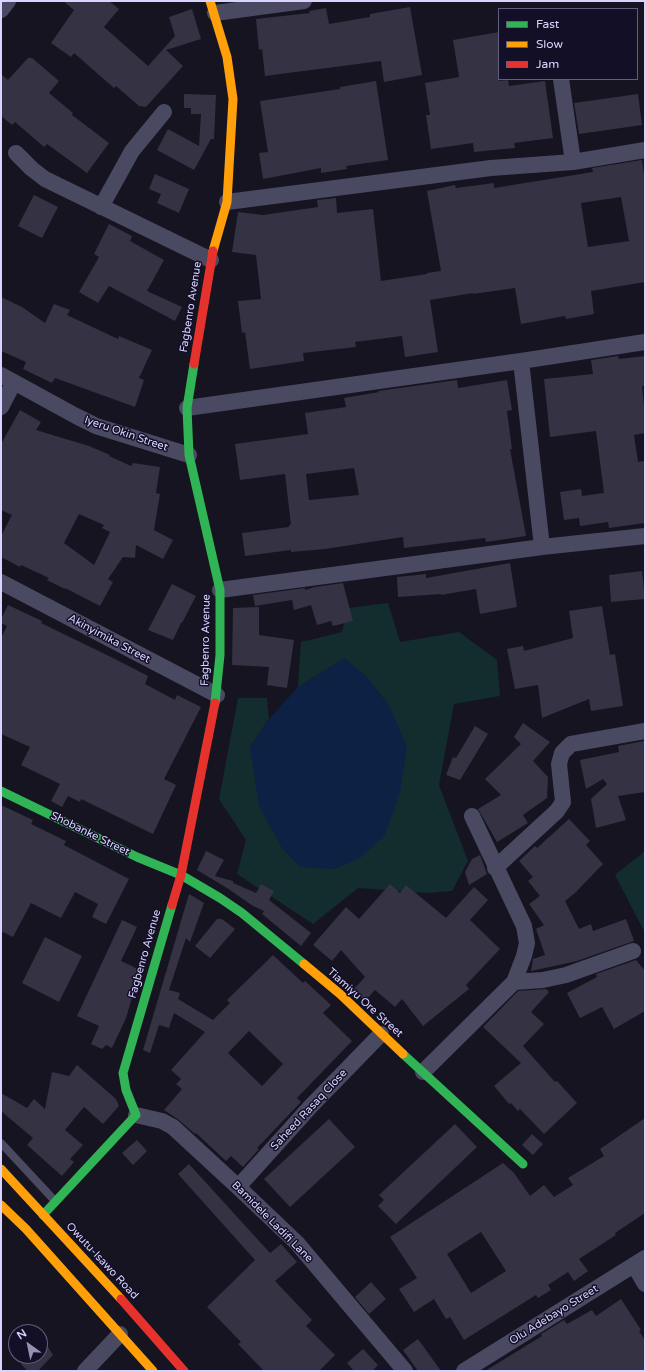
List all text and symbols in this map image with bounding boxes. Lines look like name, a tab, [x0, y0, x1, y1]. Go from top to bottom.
legend	[498, 8, 638, 80]
text: Fast	[536, 17, 559, 31]
text: Slow	[536, 37, 563, 51]
text: Jam	[536, 57, 559, 71]
street label: Fagbenro Avenue	[177, 261, 205, 353]
street label: Iyeru Okin Street	[83, 414, 169, 454]
street label: Fagbenro Avenue	[199, 594, 213, 686]
street label: Akinyimika Street	[66, 612, 152, 666]
street label: Shobanke Street	[48, 809, 132, 859]
street label: Fagbenro Avenue	[126, 908, 164, 1000]
street label: Tiamiyu Ore Street	[324, 966, 406, 1040]
street label: Saheed Rasaq Close	[268, 1067, 350, 1153]
street label: Bamidele Ladifi Lane	[229, 1179, 315, 1265]
street label: Owutu-Isawo Road	[63, 1220, 141, 1302]
street label: Olu Adebayo Street	[507, 1282, 601, 1348]
north arrow	[8, 1324, 48, 1364]
text: N	[14, 1326, 29, 1342]

